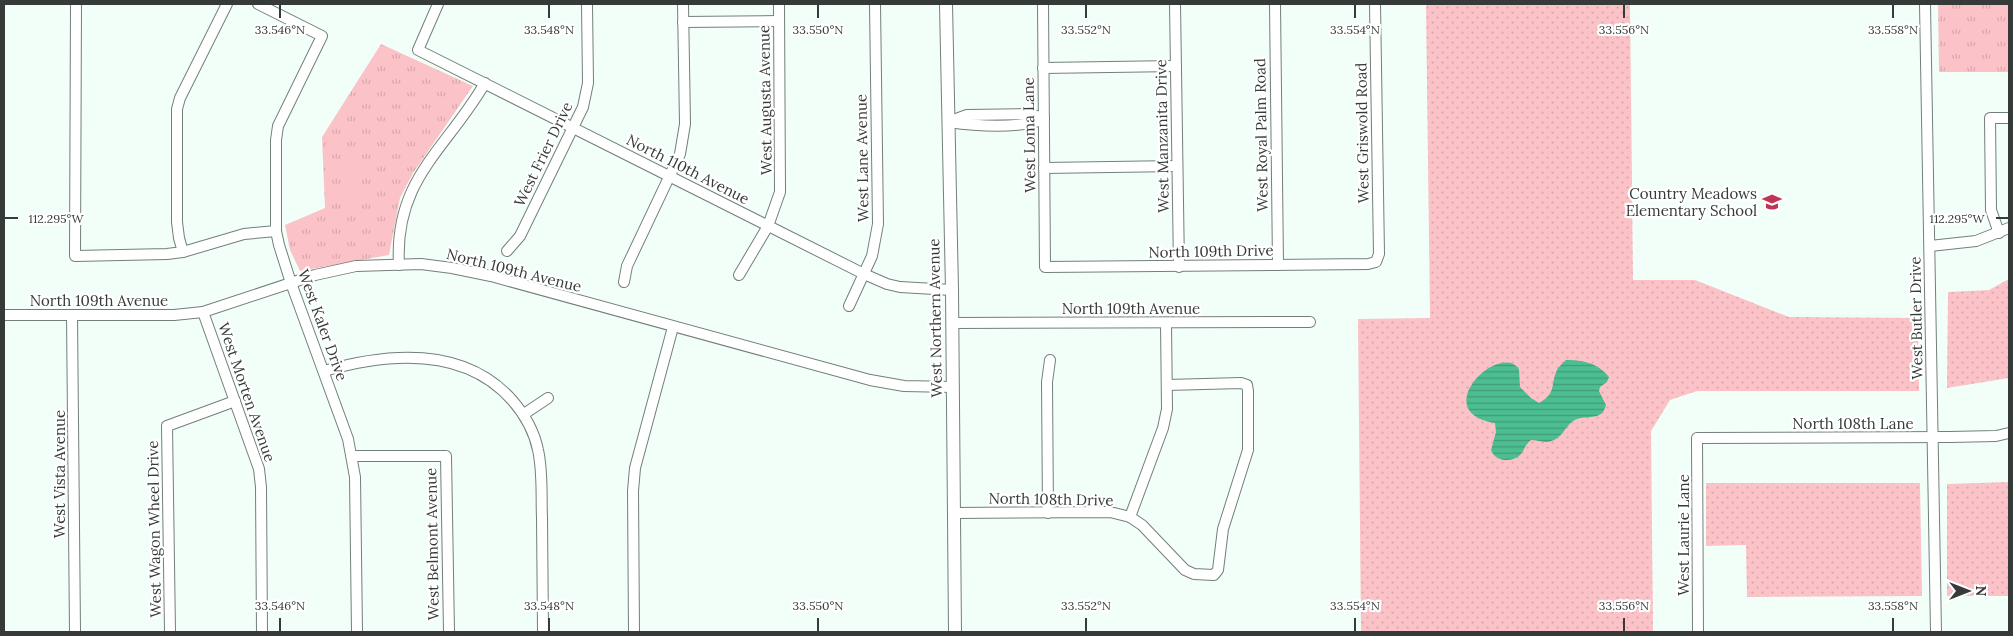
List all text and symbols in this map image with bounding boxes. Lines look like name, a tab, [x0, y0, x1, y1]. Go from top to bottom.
text: 33.546°N	[255, 22, 305, 37]
text: 33.548°N	[524, 22, 574, 37]
text: 33.550°N	[793, 22, 843, 37]
text: 33.552°N	[1061, 22, 1111, 37]
text: 33.554°N	[1330, 22, 1380, 37]
text: 33.556°N	[1599, 22, 1649, 37]
text: 33.558°N	[1868, 22, 1918, 37]
street label: West Augusta Avenue	[754, 25, 776, 175]
street label: West Royal Palm Road	[1250, 58, 1272, 212]
street label: West Manzanita Drive	[1151, 59, 1173, 213]
street label: West Griswold Road	[1351, 63, 1373, 203]
street label: West Loma Lane	[1018, 77, 1040, 193]
street label: West Lane Avenue	[851, 94, 873, 222]
street label: West Frier Drive	[509, 99, 577, 209]
street label: North 110th Avenue	[623, 130, 753, 208]
place label: Country Meadows Elementary School	[1626, 184, 1757, 220]
school or university icon: Country Meadows Elementary School	[1761, 191, 1783, 213]
text: 112.295°W	[29, 211, 84, 226]
text: 112.295°W	[1930, 211, 1985, 226]
street label: West Northern Avenue	[924, 238, 946, 398]
street label: North 109th Drive	[1148, 240, 1274, 262]
street label: North 109th Avenue	[445, 244, 583, 296]
street label: West Butler Drive	[1905, 256, 1927, 380]
street label: West Kaler Drive	[294, 267, 352, 383]
street label: North 109th Avenue	[30, 291, 168, 310]
street label: North 109th Avenue	[1062, 299, 1200, 318]
street label: West Morten Avenue	[214, 320, 280, 464]
street label: West Vista Avenue	[50, 410, 69, 538]
street label: North 108th Lane	[1792, 414, 1914, 433]
street label: West Wagon Wheel Drive	[143, 440, 165, 618]
street label: West Belmont Avenue	[421, 468, 443, 620]
street label: West Laurie Lane	[1674, 474, 1693, 596]
street label: North 108th Drive	[988, 488, 1114, 510]
north arrow	[1943, 566, 1993, 616]
text: N	[1972, 586, 1990, 597]
text: 33.546°N	[255, 598, 305, 613]
text: 33.548°N	[524, 598, 574, 613]
text: 33.550°N	[793, 598, 843, 613]
text: 33.552°N	[1061, 598, 1111, 613]
text: 33.554°N	[1330, 598, 1380, 613]
text: 33.556°N	[1599, 598, 1649, 613]
text: 33.558°N	[1868, 598, 1918, 613]

